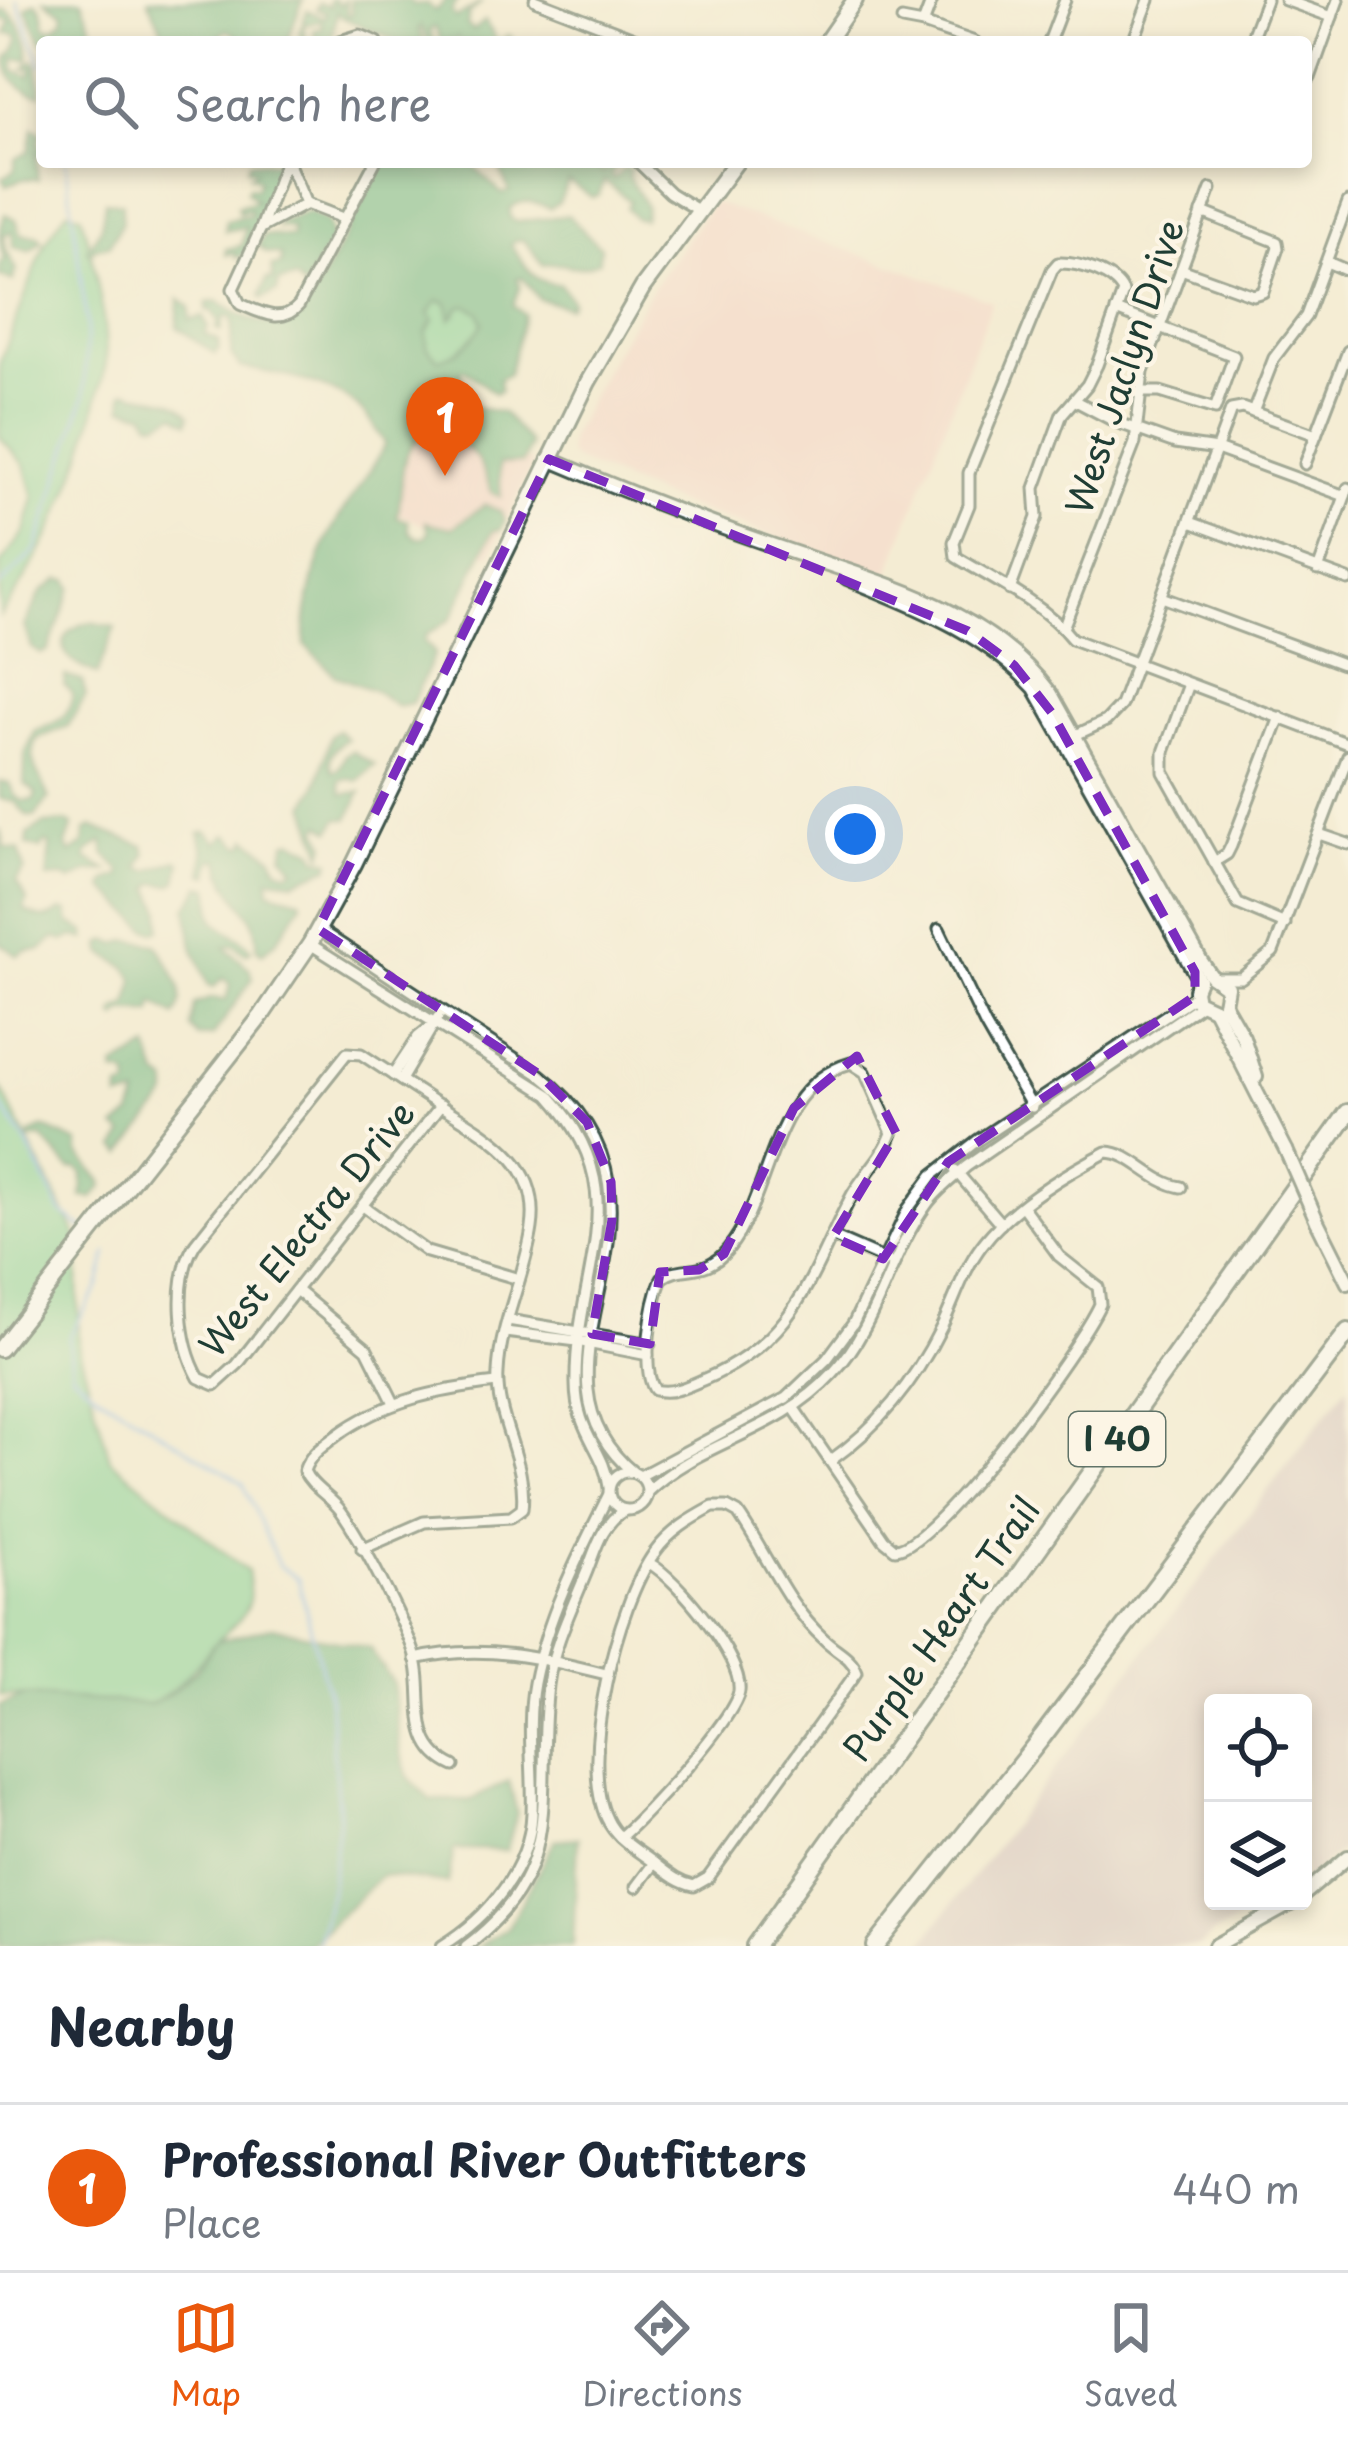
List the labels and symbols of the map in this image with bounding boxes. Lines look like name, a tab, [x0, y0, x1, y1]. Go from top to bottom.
street label: West Jaclyn Drive	[1050, 212, 1196, 521]
pin: 1	[406, 377, 484, 476]
your location	[825, 804, 885, 864]
street label: West Electra Drive	[185, 1087, 426, 1368]
road number: I 40	[1069, 1412, 1165, 1466]
street label: Purple Heart Trail	[829, 1485, 1052, 1771]

